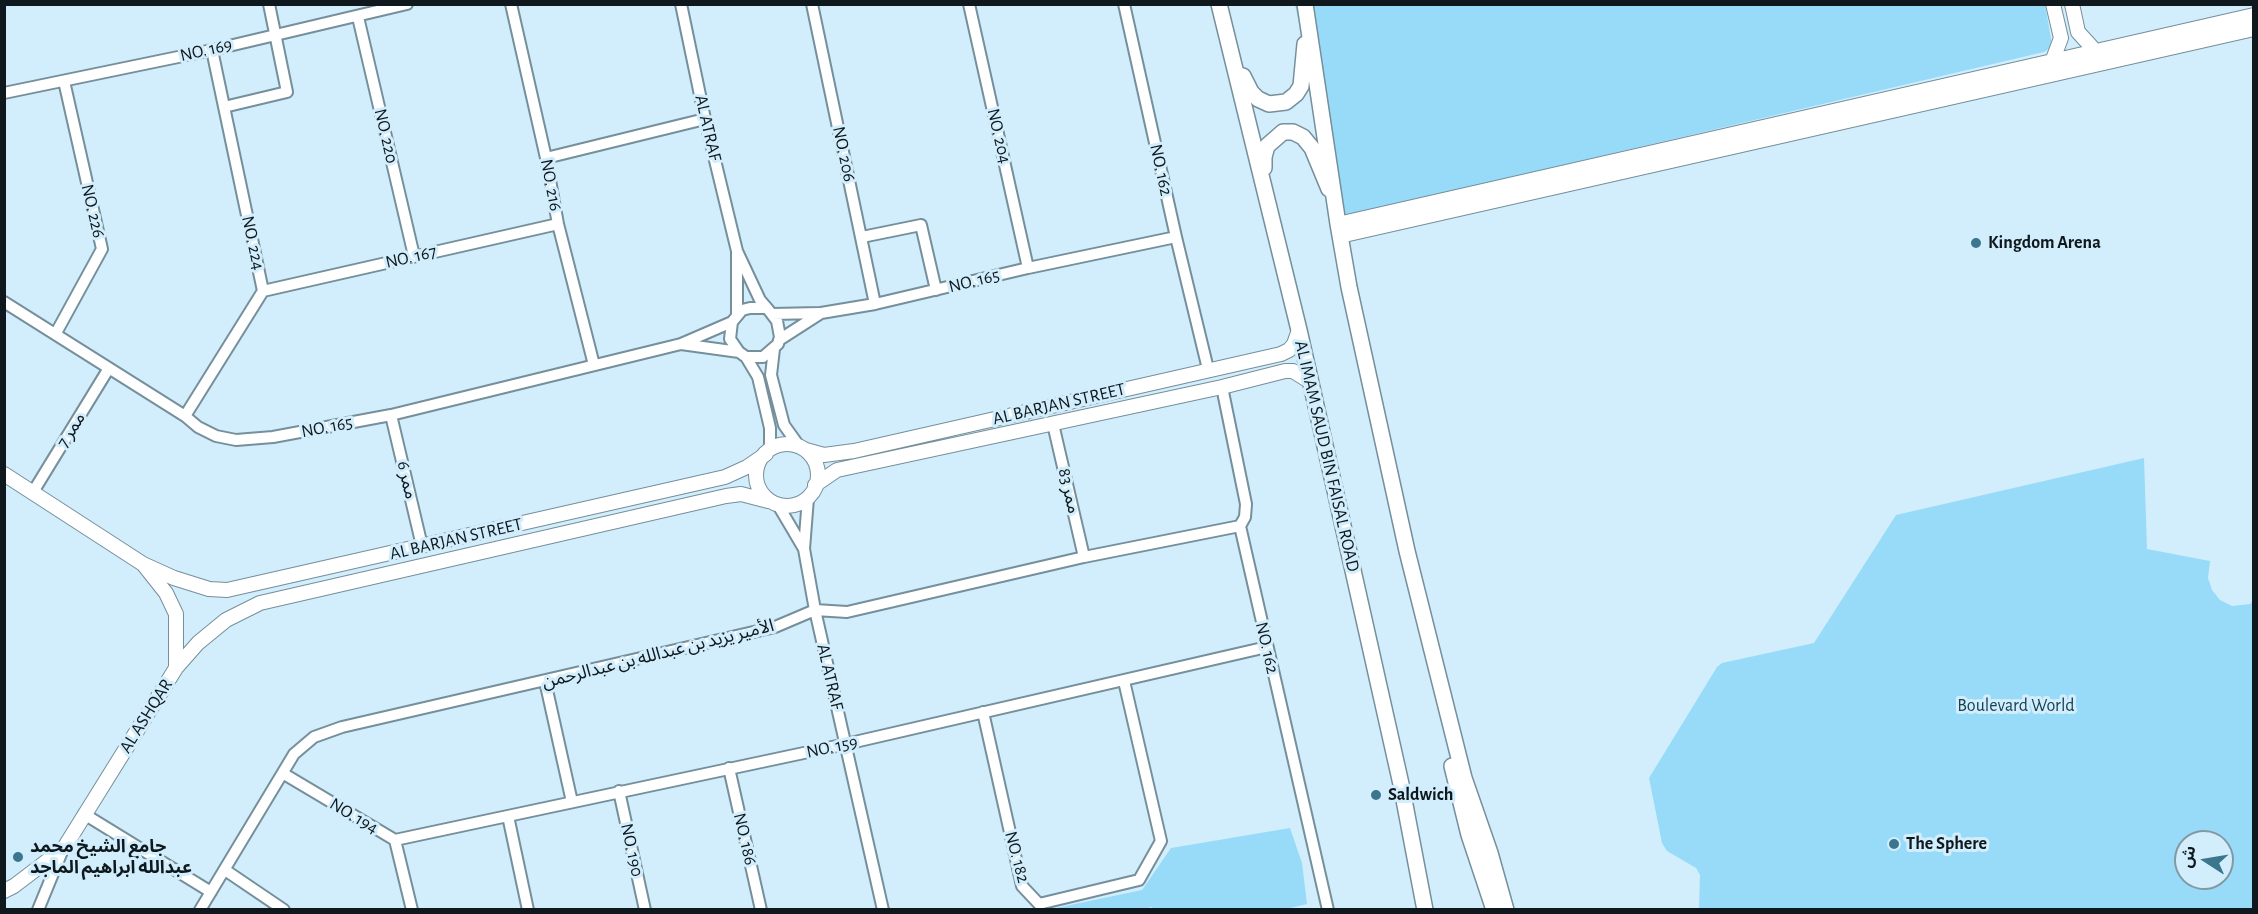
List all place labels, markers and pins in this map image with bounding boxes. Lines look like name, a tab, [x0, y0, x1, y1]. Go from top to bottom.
place label: Kingdom Arena	[1988, 232, 2101, 254]
marker: Kingdom Arena	[1969, 236, 1983, 250]
place label: Saldwich	[1388, 784, 1453, 806]
marker: Saldwich	[1369, 788, 1383, 802]
place label: The Sphere	[1906, 833, 1987, 855]
place label: جامع الشيخ محمد عبدالله ابراهيم الماجد	[30, 836, 192, 878]
marker: The Sphere	[1887, 837, 1901, 851]
marker: جامع الشيخ محمد عبدالله ابراهيم الماجد	[11, 850, 25, 864]

